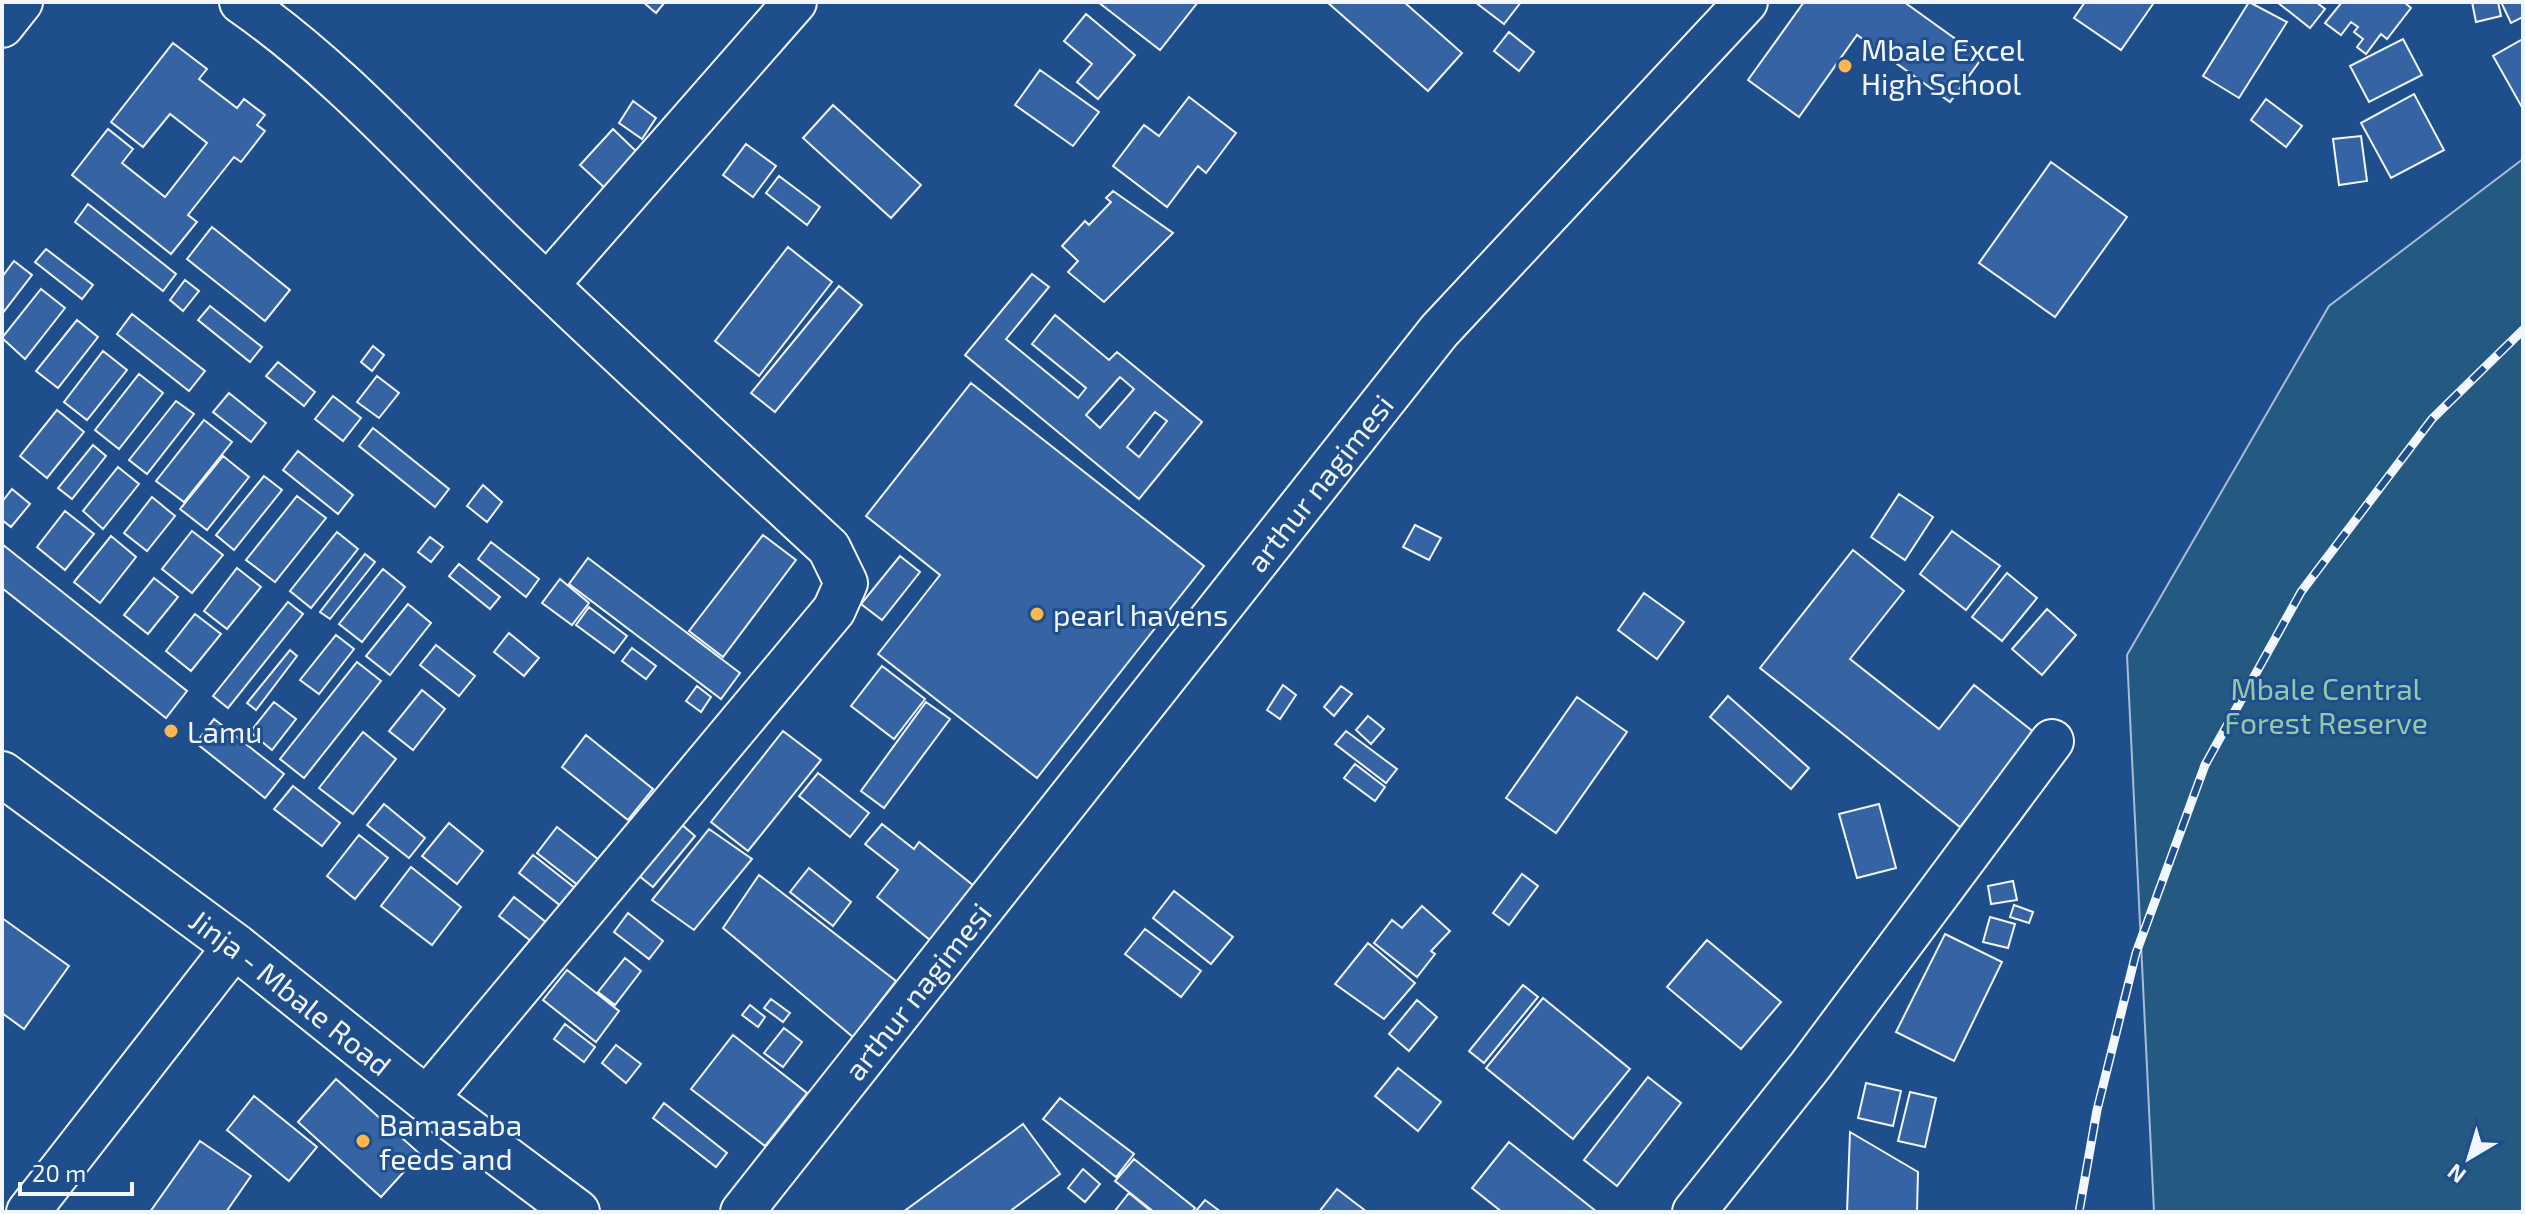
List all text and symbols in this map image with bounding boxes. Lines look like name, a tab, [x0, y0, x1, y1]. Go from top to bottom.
place label: Mbale Excel High School	[1861, 31, 2024, 101]
marker: Mbale Excel High School	[1836, 57, 1854, 75]
street label: arthur nagimesi	[1238, 387, 1400, 578]
place label: pearl havens	[1053, 596, 1228, 632]
marker: pearl havens	[1028, 605, 1046, 623]
park label: Mbale Central Forest Reserve	[2224, 670, 2428, 740]
place label: Lamu	[187, 713, 262, 749]
marker: Lamu	[162, 722, 180, 740]
street label: arthur nagimesi	[836, 895, 998, 1087]
street label: Jinja - Mbale Road	[183, 901, 399, 1082]
place label: Bamasaba feeds and	[379, 1106, 522, 1176]
north arrow	[2429, 1118, 2509, 1198]
marker: Bamasaba feeds and	[354, 1132, 372, 1150]
scale bar	[20, 1146, 132, 1196]
text: 20 m	[32, 1158, 86, 1187]
text: N	[2442, 1159, 2470, 1190]

